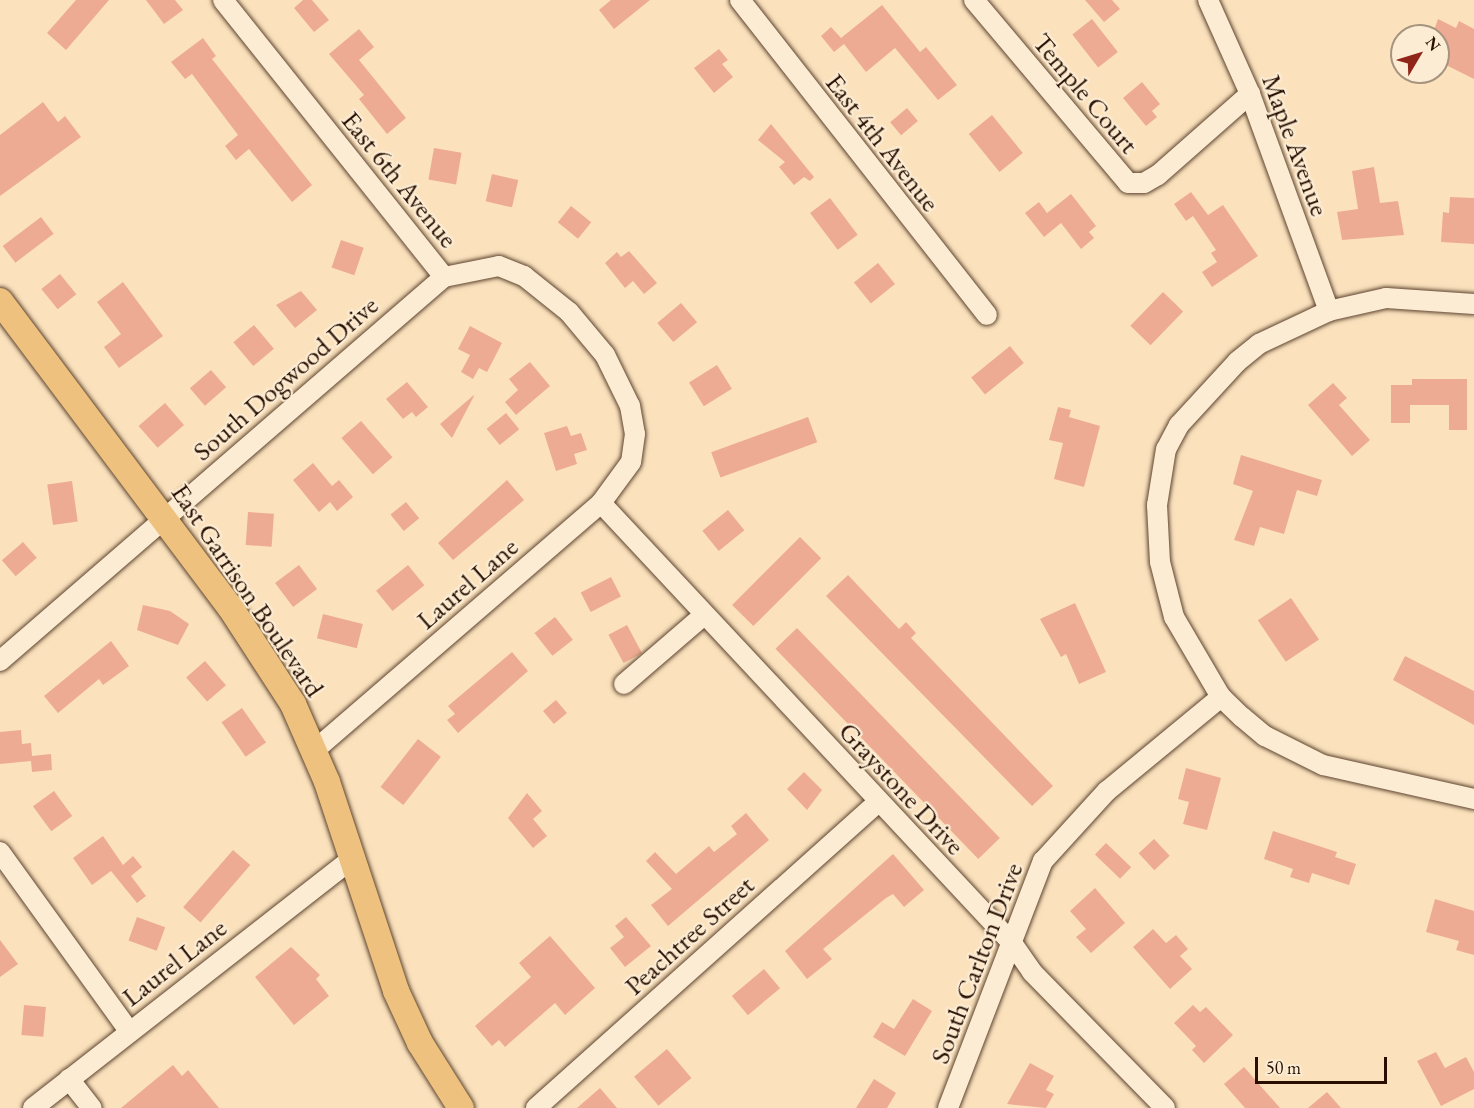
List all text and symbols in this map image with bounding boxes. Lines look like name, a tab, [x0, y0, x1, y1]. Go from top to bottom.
north arrow	[1390, 24, 1450, 84]
street label: Temple Court	[1026, 26, 1146, 160]
text: N	[1421, 32, 1445, 55]
street label: East 4th Avenue	[819, 67, 947, 217]
street label: Maple Avenue	[1255, 70, 1337, 220]
street label: East 6th Avenue	[335, 104, 465, 254]
street label: South Dogwood Drive	[186, 289, 384, 467]
street label: East Garrison Boulevard	[165, 477, 331, 703]
street label: Laurel Lane	[410, 530, 524, 636]
street label: Graystone Drive	[832, 715, 972, 861]
street label: South Carlton Drive	[923, 858, 1029, 1068]
street label: Peachtree Street	[618, 869, 760, 1001]
street label: Laurel Lane	[115, 911, 233, 1013]
scale bar	[1258, 1045, 1390, 1083]
text: 50 m	[1266, 1056, 1301, 1079]

